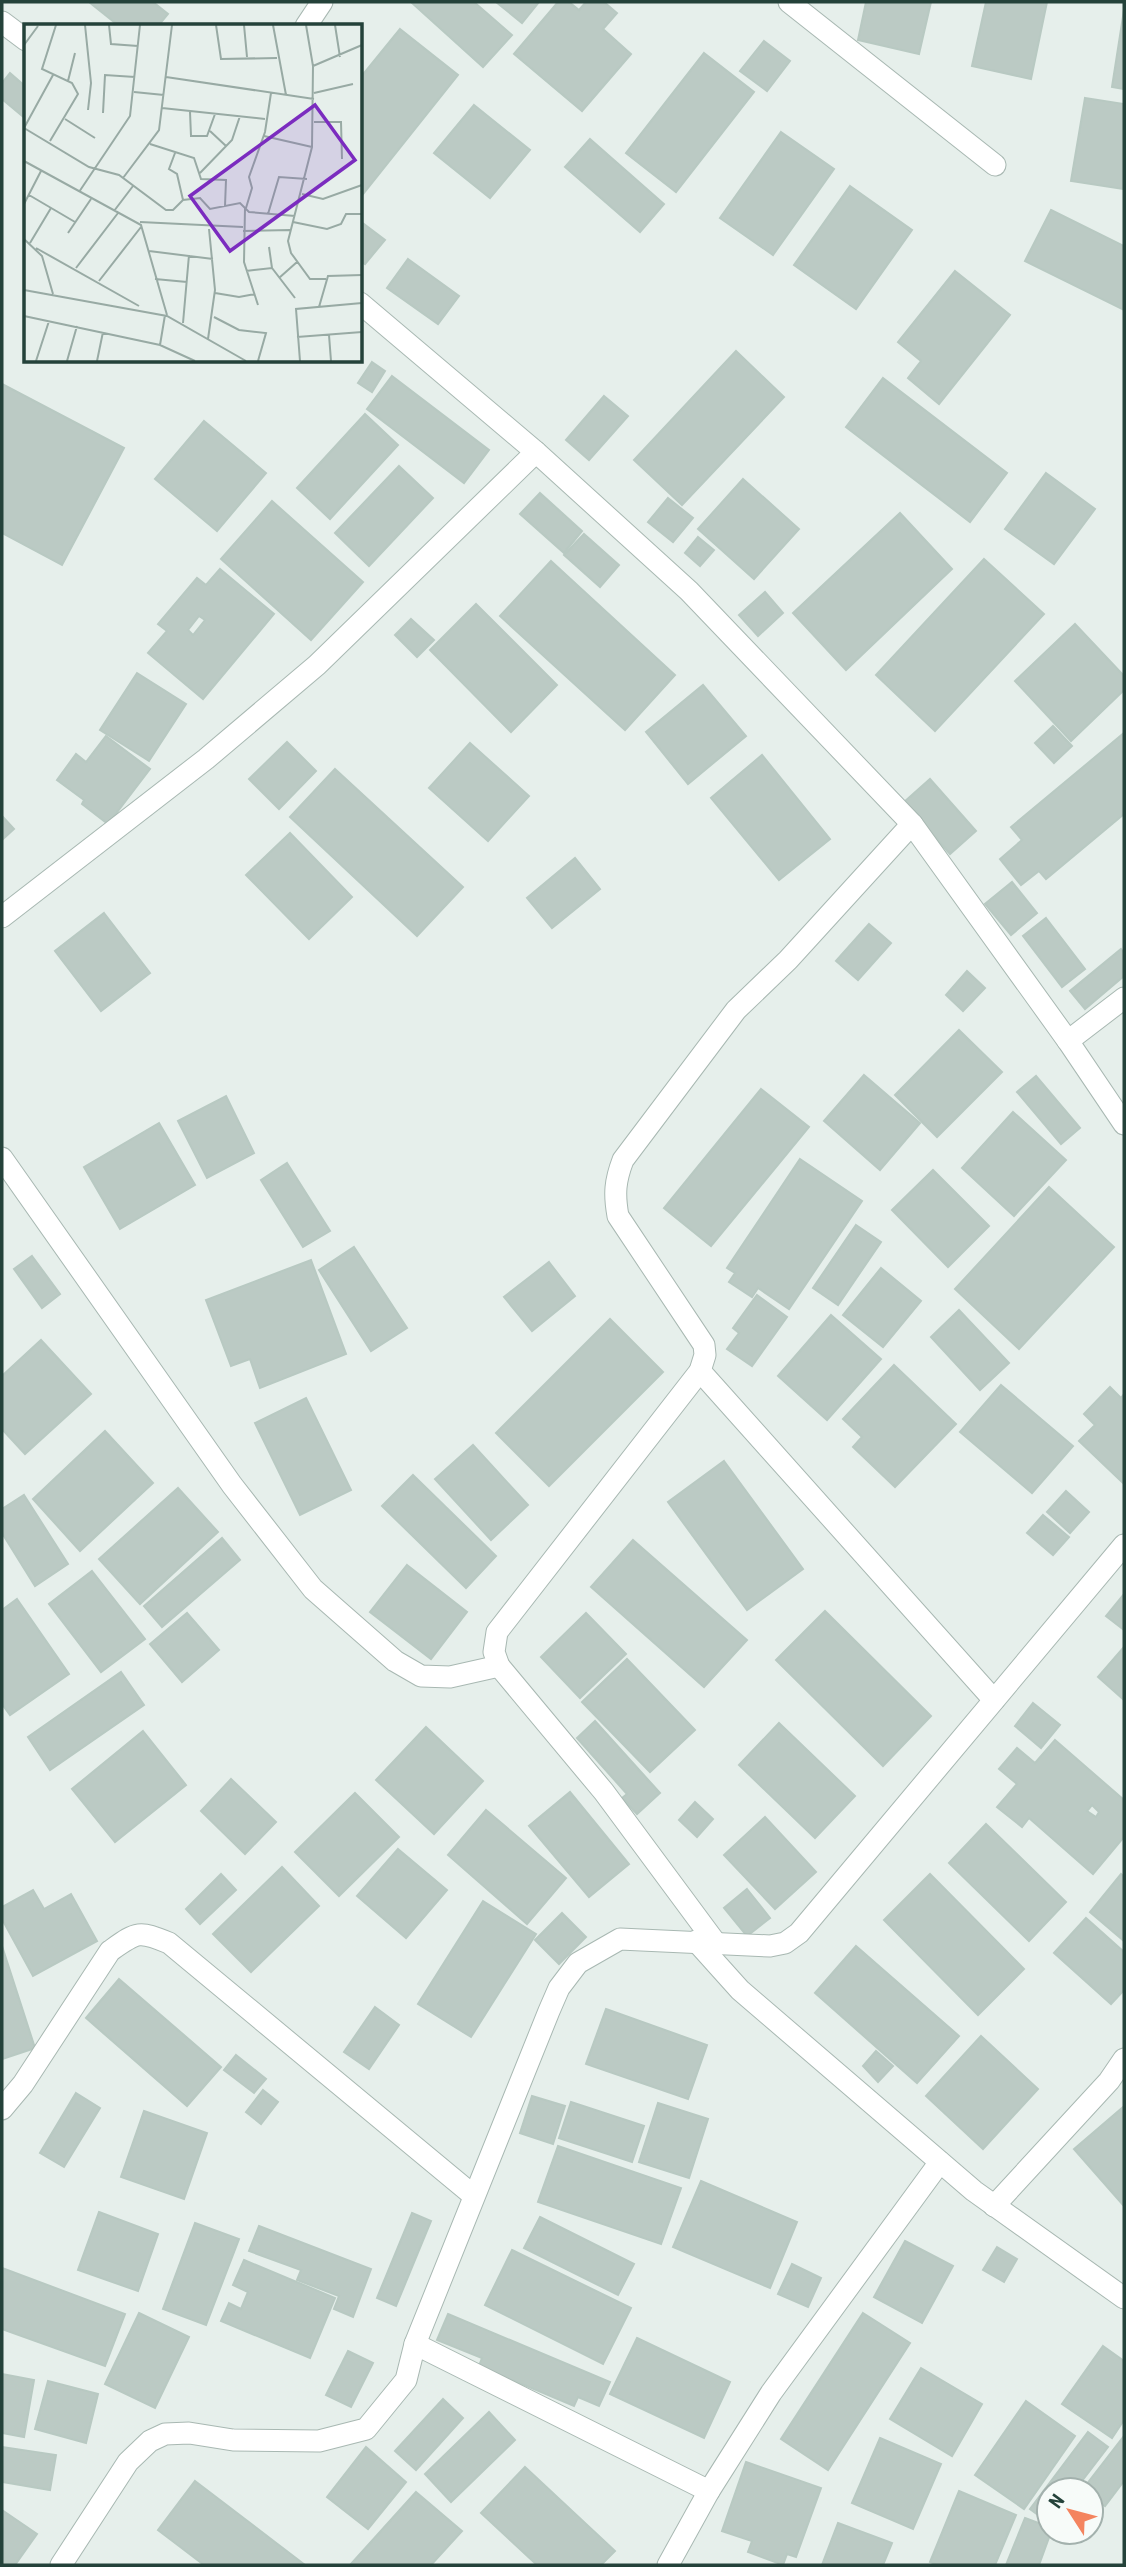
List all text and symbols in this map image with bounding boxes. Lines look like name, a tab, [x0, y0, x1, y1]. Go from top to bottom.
inset map	[24, 24, 362, 362]
north arrow	[1035, 2476, 1105, 2546]
text: N	[1044, 2490, 1069, 2513]

